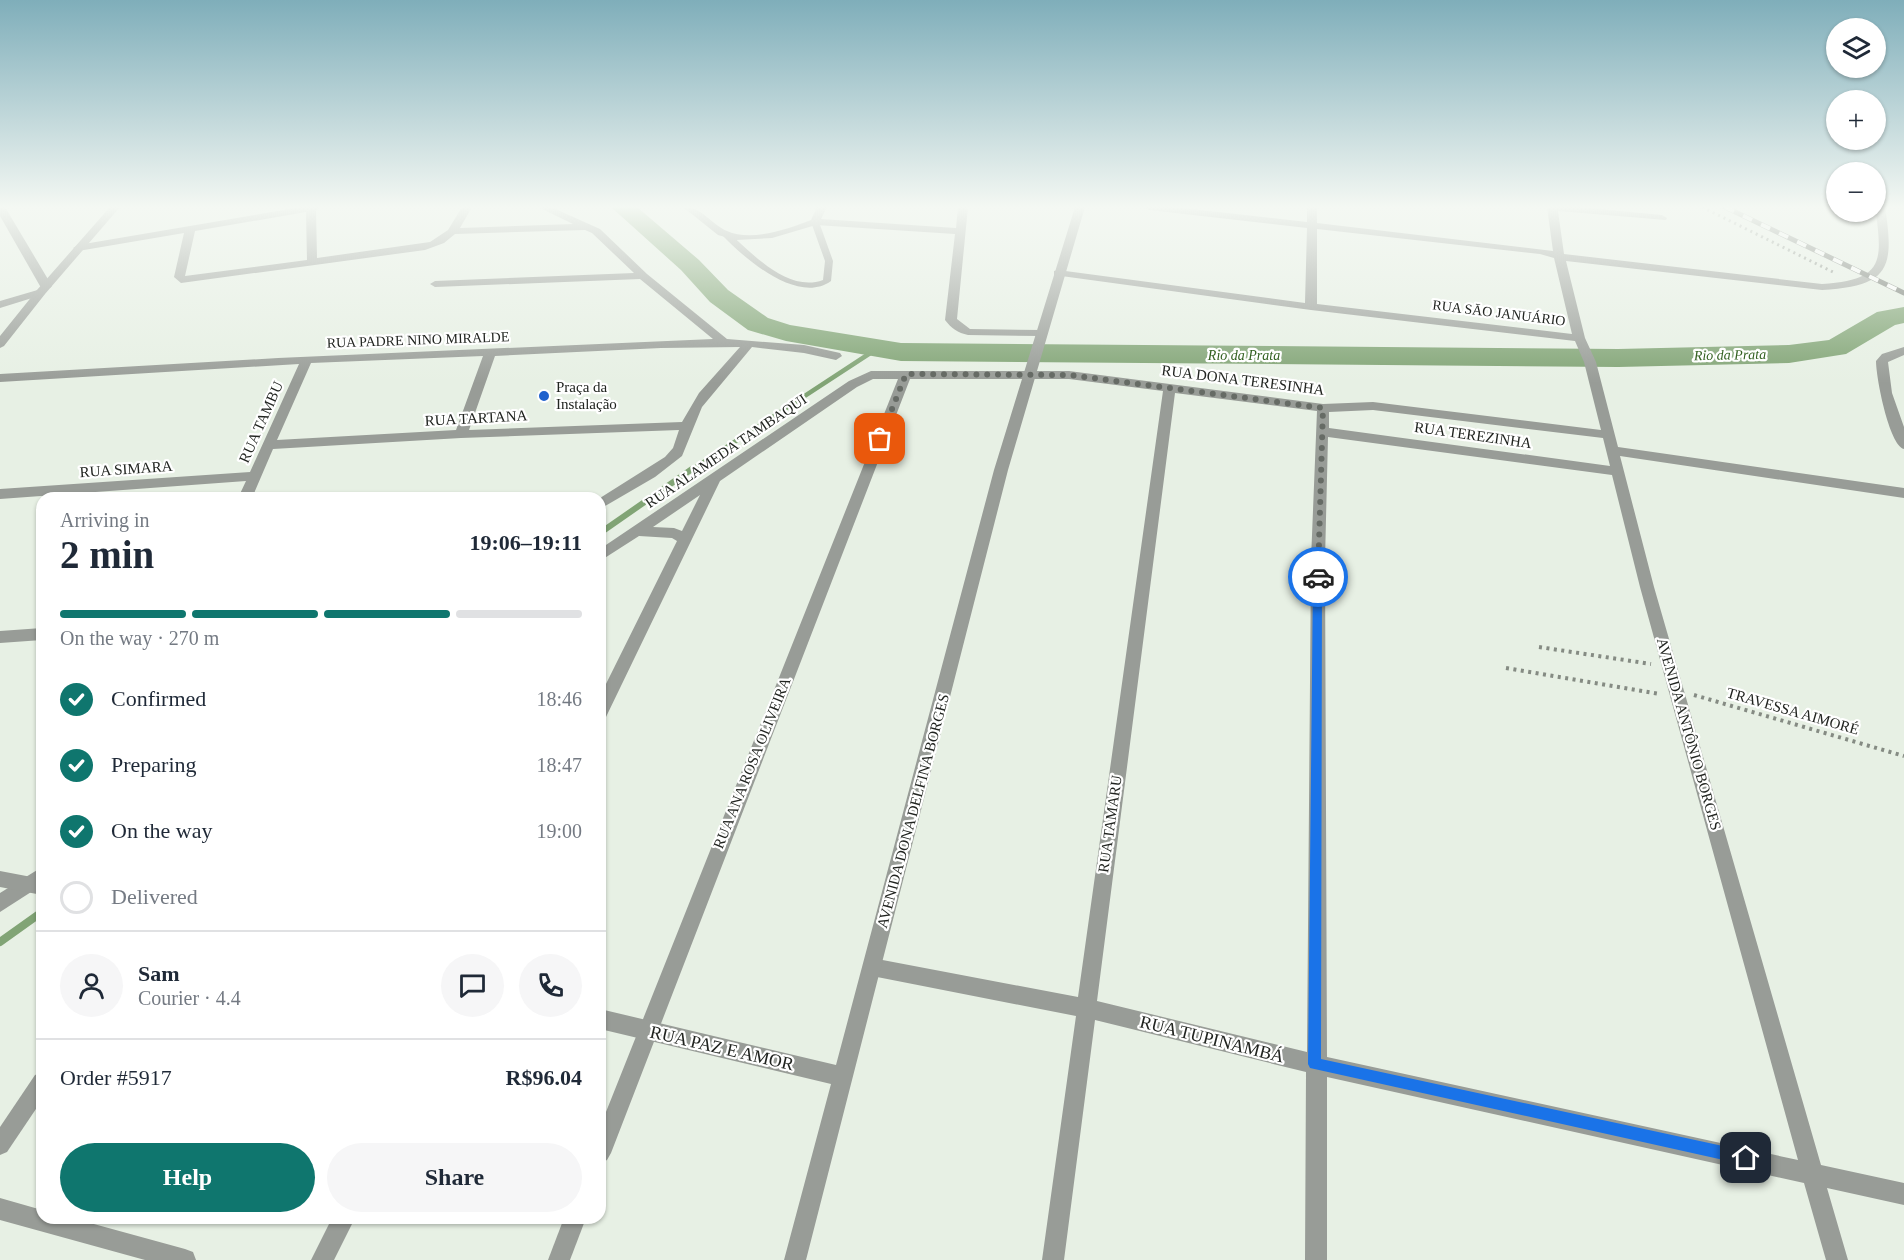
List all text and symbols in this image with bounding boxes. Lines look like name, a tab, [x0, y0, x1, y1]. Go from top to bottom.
map controls	[1826, 18, 1886, 222]
button: layers	[1826, 18, 1886, 78]
button: +	[1826, 90, 1886, 150]
button: −	[1826, 162, 1886, 222]
street label: RUA SĀO JANUÁRIO	[1432, 296, 1566, 329]
street label: RUA PADRE NINO MIRALDE	[326, 329, 510, 351]
water label: Rio da Prata	[1693, 347, 1766, 363]
water label: Rio da Prata	[1207, 348, 1280, 363]
street label: RUA DONA TERESINHA	[1161, 362, 1325, 398]
street label: RUA TAMBU	[236, 379, 286, 465]
place label: Praça da Instalação	[556, 379, 617, 412]
marker: Praça da Instalação	[537, 389, 551, 403]
street label: RUA ALAMEDA TAMBAQUI	[642, 391, 810, 511]
street label: RUA TARTANA	[424, 407, 528, 429]
pin	[854, 413, 905, 464]
street label: RUA TEREZINHA	[1413, 419, 1533, 451]
icon: bag	[863, 422, 896, 455]
street label: RUA SIMARA	[79, 458, 173, 480]
text: Arriving in	[60, 509, 149, 531]
text: 19:06–19:11	[470, 530, 582, 555]
text: 2 min	[60, 533, 154, 576]
courier	[1288, 547, 1348, 607]
icon: car	[1302, 561, 1335, 594]
text: On the way · 270 m	[60, 627, 219, 649]
street label: AVENIDA ANTÔNIO BORGES	[1654, 636, 1724, 832]
street label: RUA ANA ROSA OLIVEIRA	[710, 675, 794, 851]
icon: check	[60, 683, 93, 716]
street label: TRAVESSA AIMORÉ	[1725, 684, 1861, 738]
text: Confirmed	[111, 686, 206, 711]
text: 18:46	[536, 688, 582, 710]
street label: AVENIDA DONA DELFINA BORGES	[874, 692, 952, 930]
icon: check	[60, 749, 93, 782]
text: Preparing	[111, 752, 197, 777]
text: 18:47	[536, 754, 582, 776]
street label: RUA TAMARU	[1095, 774, 1125, 874]
icon: check	[60, 815, 93, 848]
text: On the way	[111, 818, 212, 843]
text: 19:00	[536, 820, 582, 842]
text: Delivered	[111, 884, 198, 909]
button: person	[60, 954, 123, 1017]
button: chat	[441, 954, 504, 1017]
button: phone	[519, 954, 582, 1017]
text: Sam	[138, 961, 180, 986]
text: Courier · 4.4	[138, 987, 241, 1009]
street label: RUA TUPINAMBÁ	[1138, 1010, 1287, 1067]
street label: RUA PAZ E AMOR	[648, 1022, 796, 1074]
text: Order #5917	[60, 1065, 172, 1090]
text: R$96.04	[506, 1065, 582, 1090]
pin	[1720, 1132, 1771, 1183]
icon: home	[1729, 1141, 1762, 1174]
button: Help	[60, 1143, 315, 1212]
button: Share	[327, 1143, 582, 1212]

